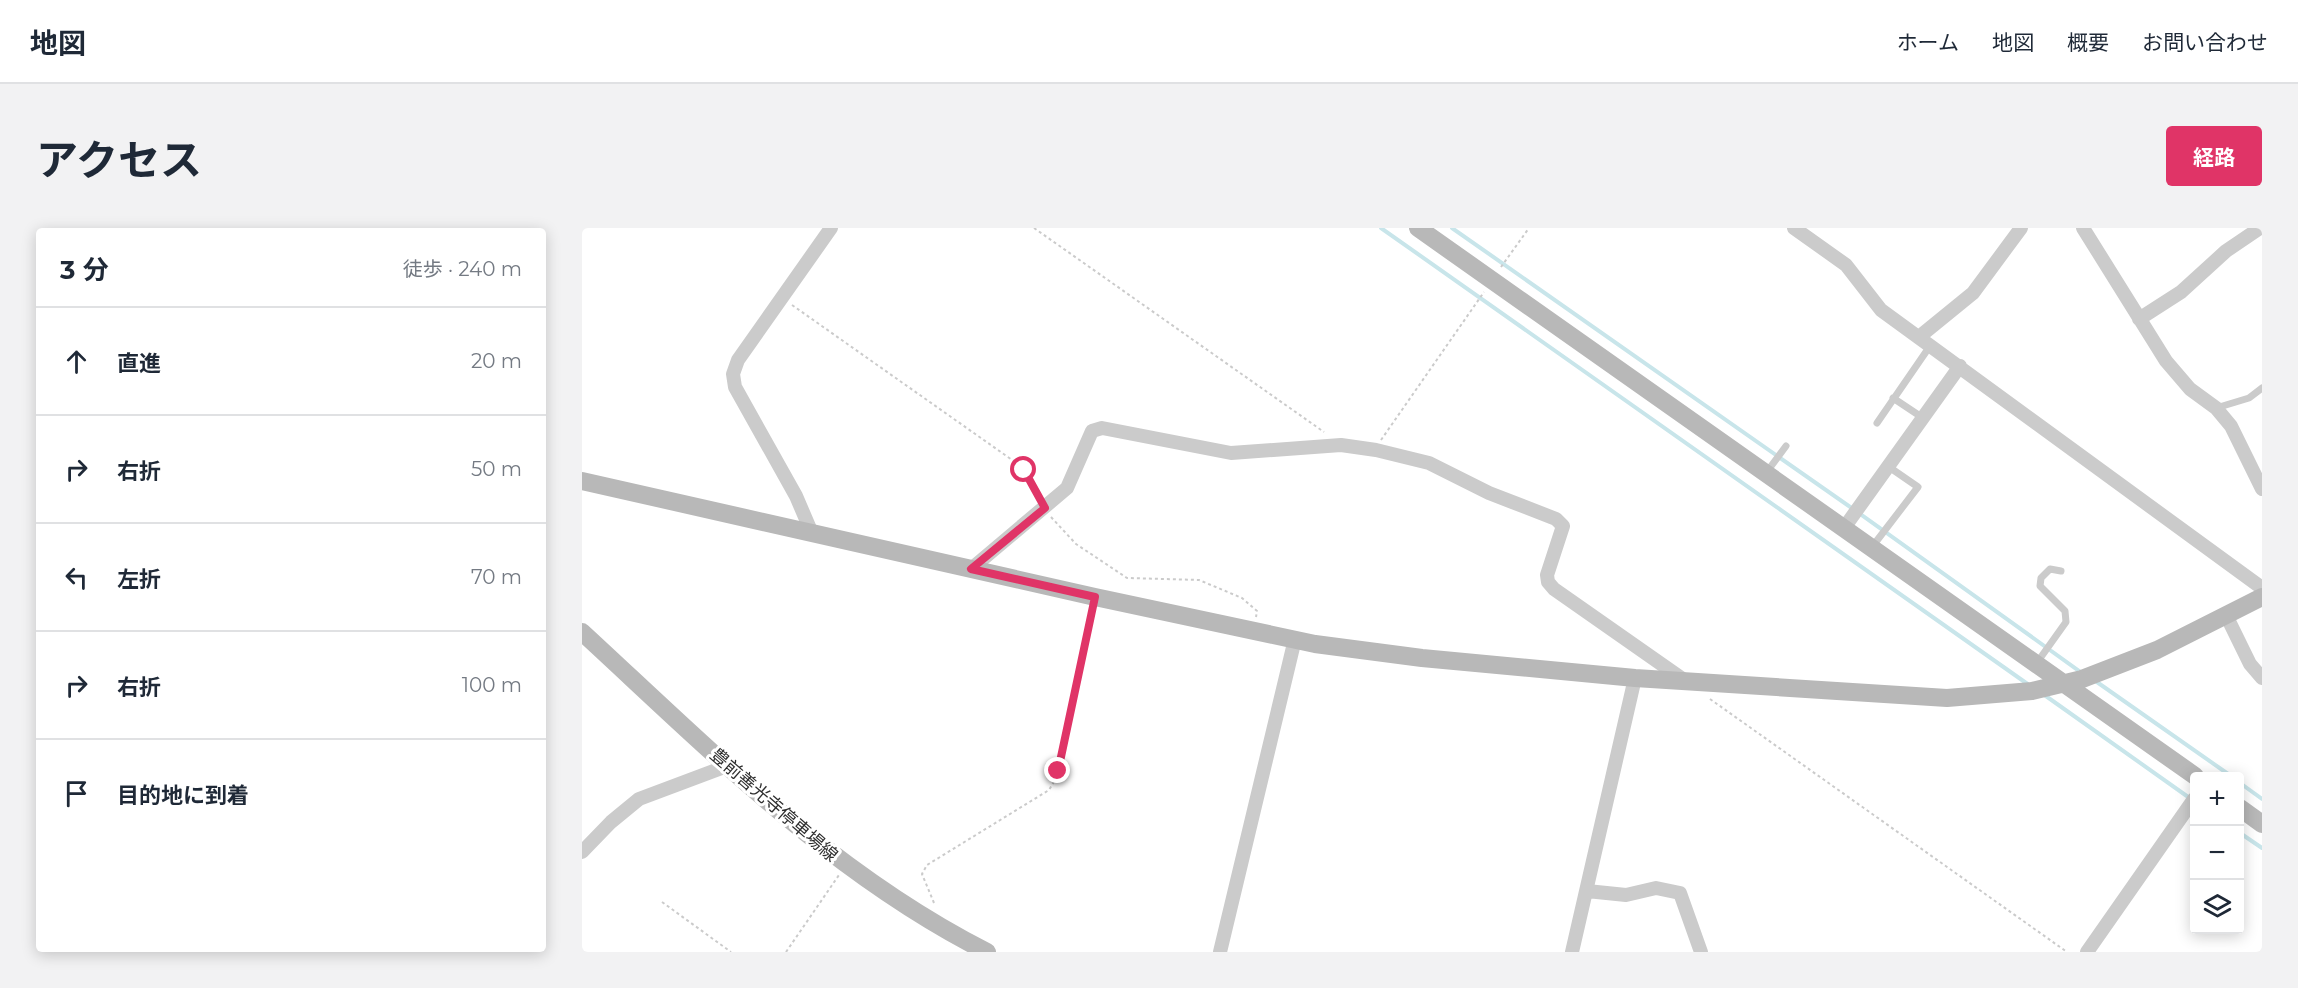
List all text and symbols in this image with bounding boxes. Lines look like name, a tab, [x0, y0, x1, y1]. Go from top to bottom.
text: 地図	[30, 26, 86, 60]
text: ホーム	[1897, 30, 1959, 55]
text: 地図	[1992, 30, 2034, 55]
text: 概要	[2067, 30, 2109, 55]
text: お問い合わせ	[2142, 30, 2268, 55]
button: 経路	[2166, 126, 2262, 186]
text: アクセス	[36, 134, 202, 186]
text: 3 分	[60, 254, 109, 286]
text: 徒歩 · 240 m	[403, 257, 522, 281]
icon: ahead	[60, 345, 93, 378]
text: 20 m	[471, 349, 522, 373]
text: 直進	[117, 350, 161, 377]
icon: right	[60, 453, 93, 486]
route start	[1010, 456, 1036, 482]
text: 50 m	[471, 457, 522, 481]
text: 右折	[117, 458, 161, 485]
icon: left	[60, 561, 93, 594]
text: 70 m	[471, 565, 522, 589]
text: 左折	[117, 566, 161, 593]
icon: right	[60, 669, 93, 702]
text: 100 m	[462, 673, 522, 697]
text: 右折	[117, 674, 161, 701]
street label: 豊前善光寺停車場線	[706, 744, 842, 866]
route end	[1044, 757, 1070, 783]
map controls	[2190, 772, 2244, 934]
button: +	[2190, 772, 2244, 826]
icon: arrive	[60, 777, 93, 810]
text: 目的地に到着	[117, 782, 249, 809]
button: −	[2190, 826, 2244, 880]
button: layers	[2190, 880, 2244, 934]

